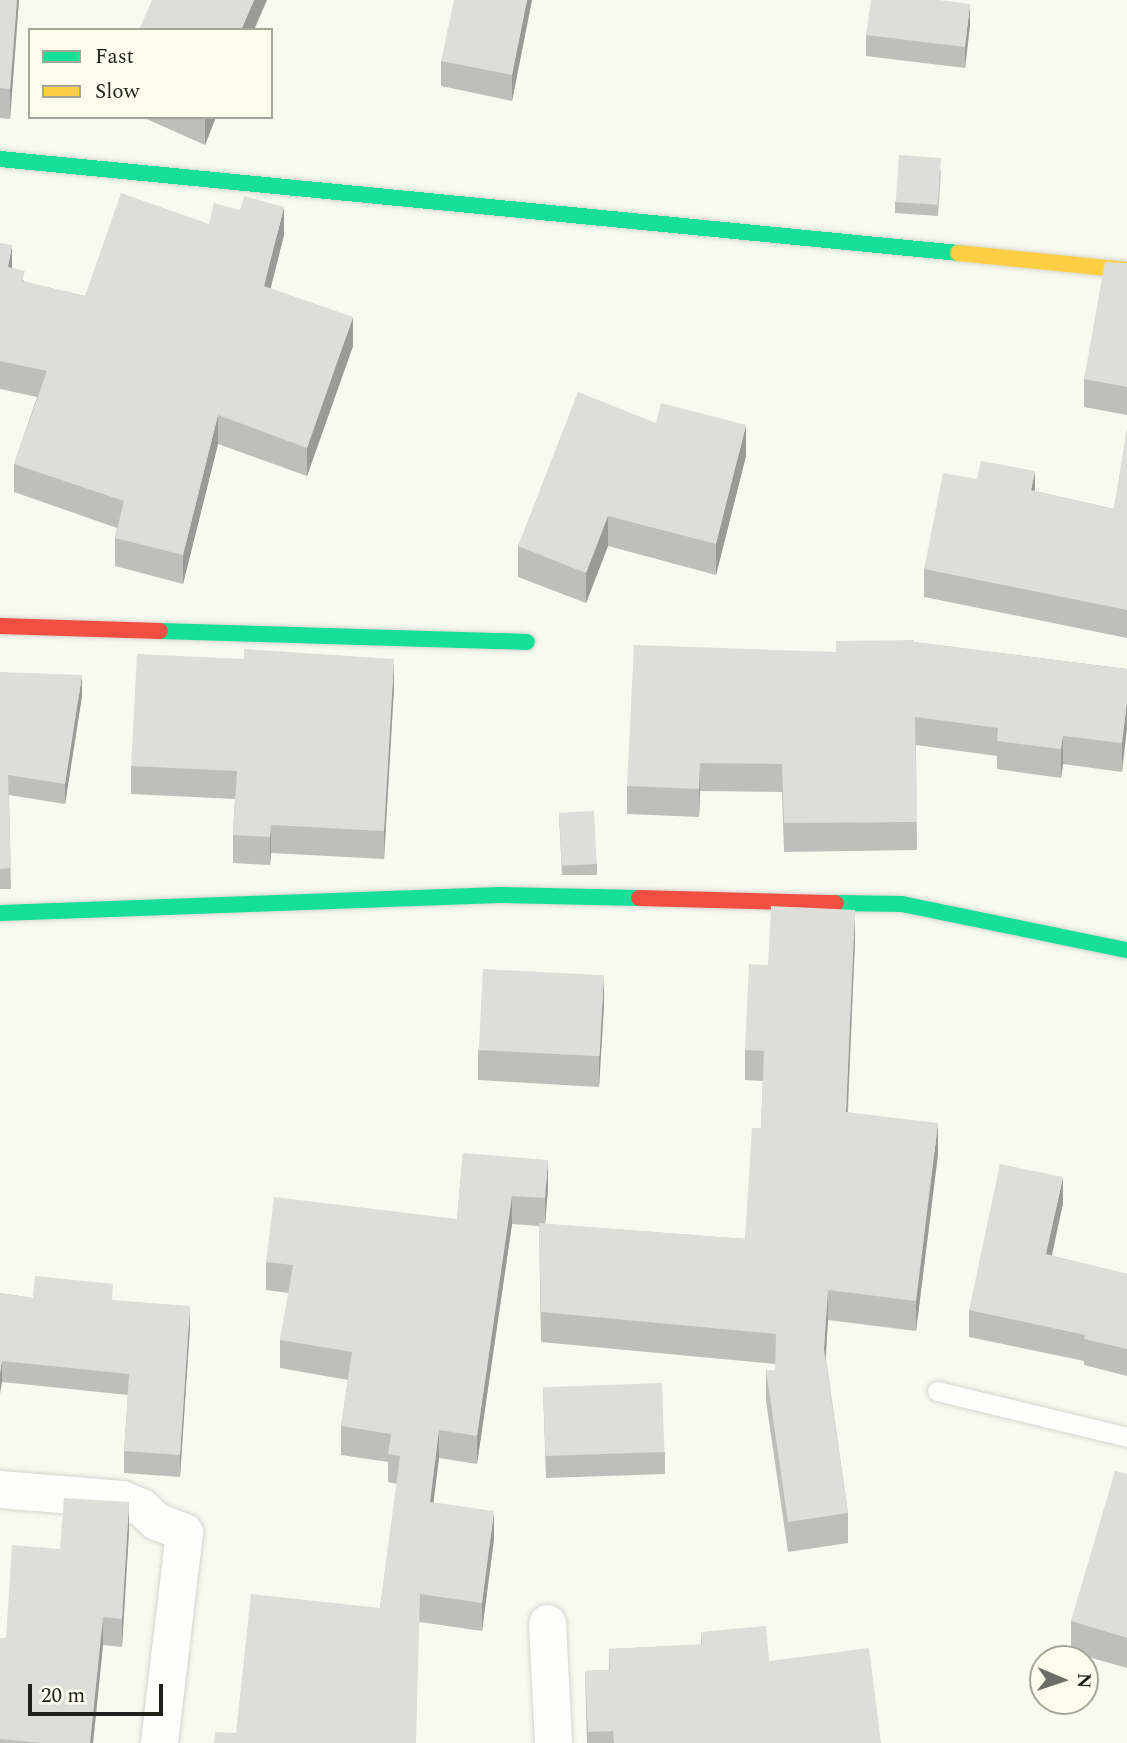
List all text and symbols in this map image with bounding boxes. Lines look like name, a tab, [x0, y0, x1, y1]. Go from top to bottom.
legend	[28, 28, 273, 119]
text: Fast	[95, 41, 134, 73]
text: Slow	[95, 76, 139, 108]
north arrow	[1029, 1645, 1099, 1715]
scale bar	[32, 1670, 166, 1714]
text: N	[1069, 1672, 1098, 1689]
text: 20 m	[41, 1680, 85, 1712]

